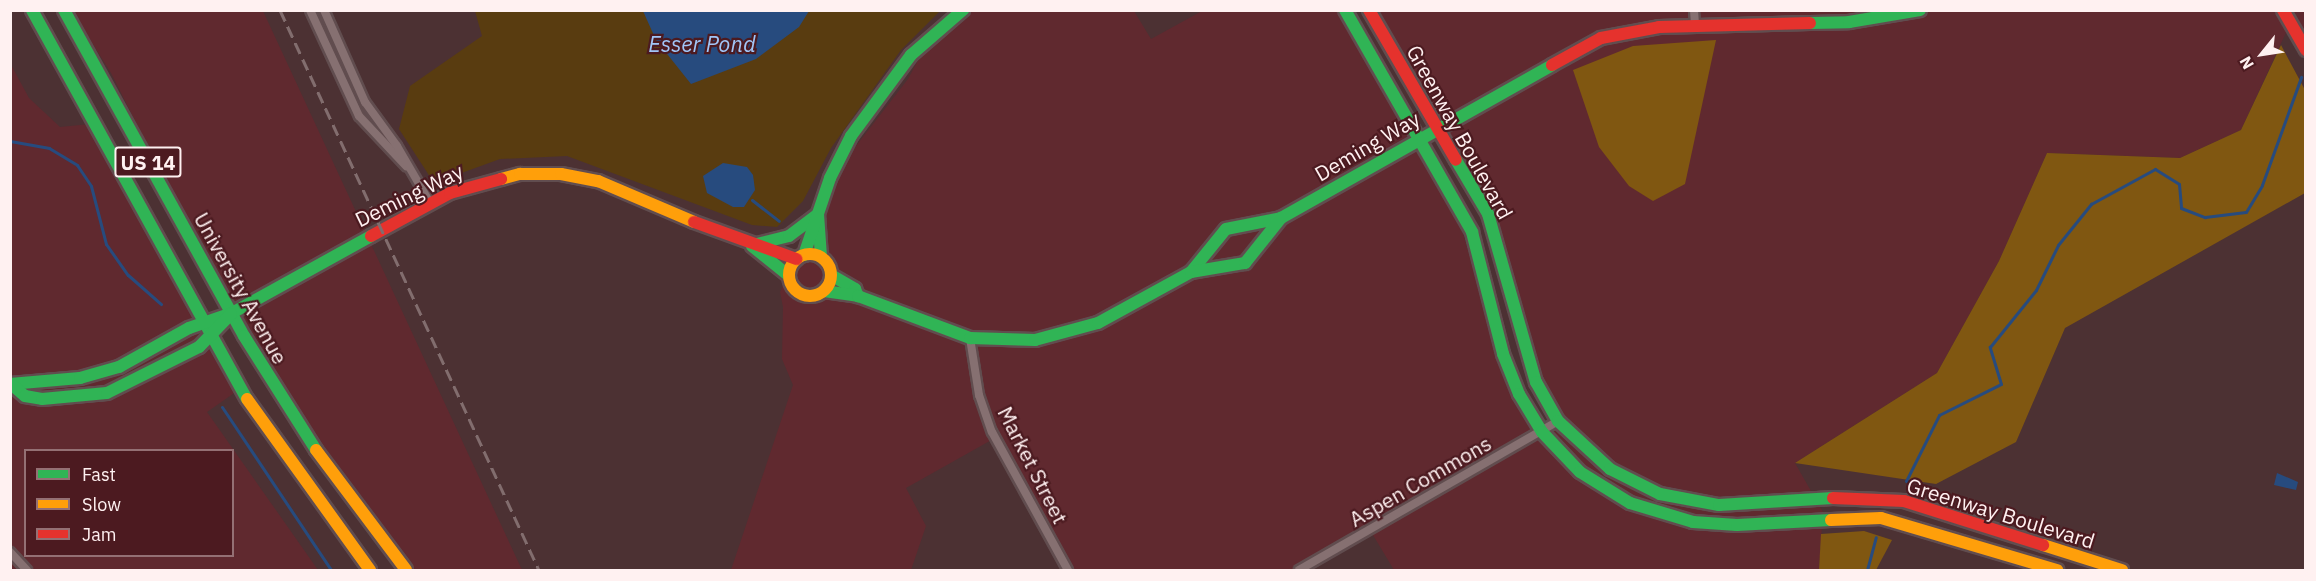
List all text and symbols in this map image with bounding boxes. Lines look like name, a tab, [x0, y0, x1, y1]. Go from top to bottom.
north arrow	[2232, 24, 2292, 84]
water label: Esser Pond	[648, 31, 756, 57]
street label: Greenway Boulevard	[1402, 41, 1518, 223]
text: N	[2235, 53, 2258, 73]
street label: Deming Way	[1310, 106, 1424, 186]
road number: US 14	[114, 145, 182, 179]
street label: Deming Way	[351, 158, 467, 232]
street label: University Avenue	[189, 208, 293, 368]
street label: Market Street	[993, 402, 1073, 528]
street label: Aspen Commons	[1345, 430, 1495, 532]
legend	[24, 449, 234, 557]
text: Fast	[82, 463, 116, 486]
street label: Greenway Boulevard	[1904, 472, 2098, 554]
text: Slow	[82, 493, 121, 516]
text: Jam	[82, 523, 117, 546]

